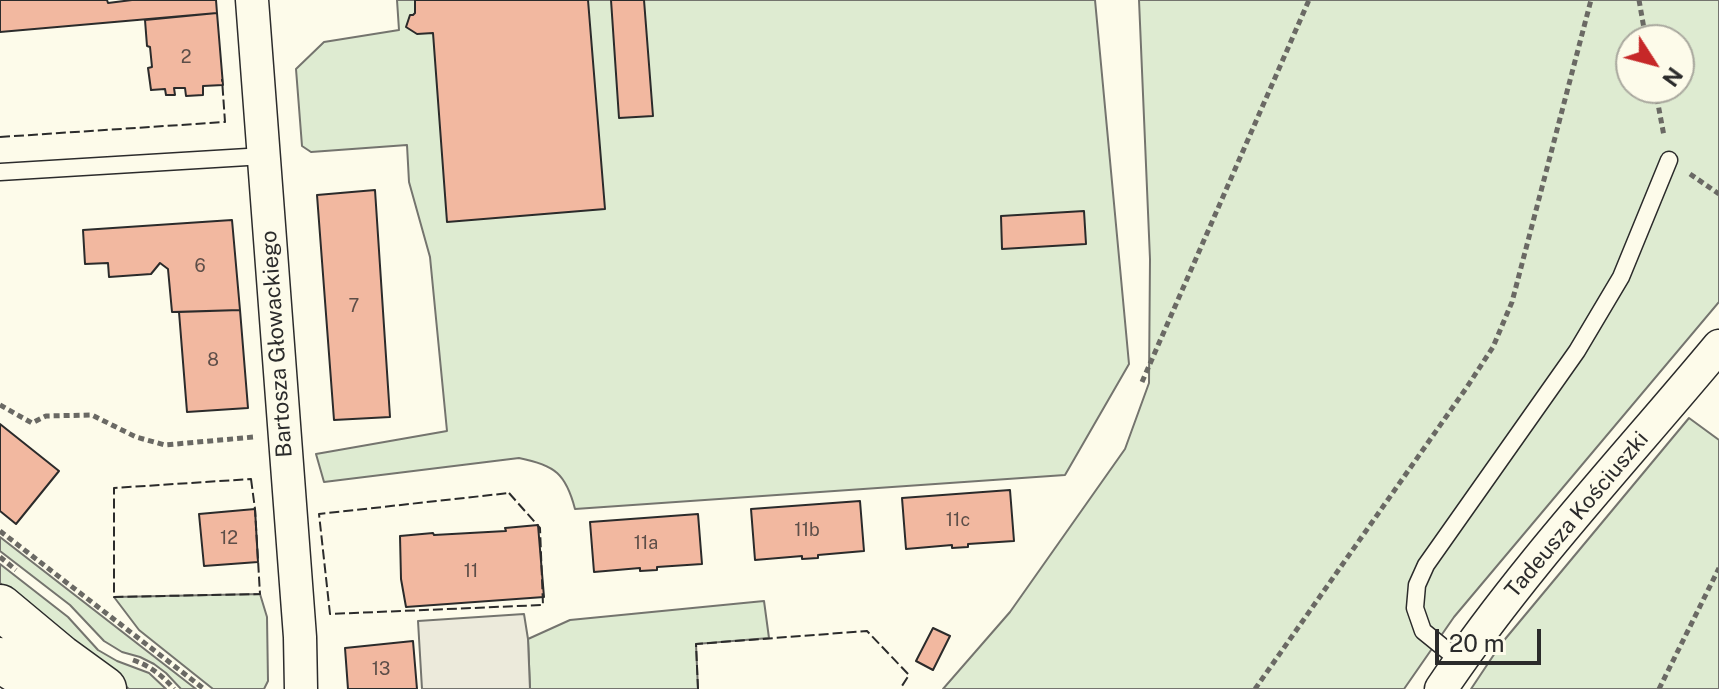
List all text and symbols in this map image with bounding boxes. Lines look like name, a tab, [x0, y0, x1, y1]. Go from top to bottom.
north arrow	[1615, 24, 1695, 104]
house number: 2	[181, 46, 191, 68]
text: N	[1657, 62, 1688, 92]
street label: Bartosza Głowackiego	[256, 230, 298, 458]
house number: 6	[194, 255, 206, 277]
house number: 7	[349, 295, 359, 317]
house number: 8	[207, 349, 219, 371]
street label: Tadeusza Kościuszki	[1500, 427, 1654, 603]
house number: 11c	[946, 509, 970, 531]
house number: 11b	[794, 519, 820, 541]
house number: 12	[220, 527, 238, 549]
house number: 11a	[634, 532, 658, 554]
house number: 11	[464, 560, 478, 582]
scale bar	[1439, 613, 1545, 663]
text: 20 m	[1449, 629, 1505, 657]
house number: 13	[372, 658, 390, 680]

